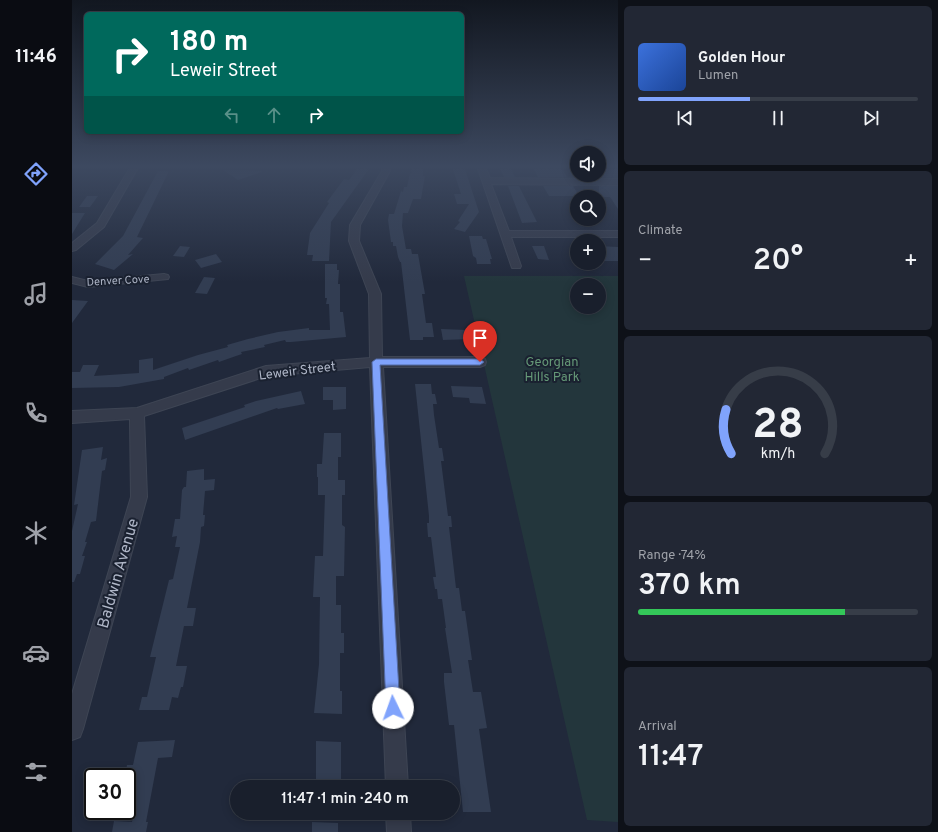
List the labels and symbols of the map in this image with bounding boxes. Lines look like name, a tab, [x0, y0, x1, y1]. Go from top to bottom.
street label: Denver Cove	[86, 272, 150, 290]
pin	[463, 321, 497, 362]
park label: Georgian Hills Park	[524, 355, 580, 386]
street label: Leweir Street	[258, 359, 337, 385]
street label: Baldwin Avenue	[94, 516, 144, 631]
position arrow	[372, 687, 414, 729]
speed limit sign: 30	[84, 768, 136, 820]

